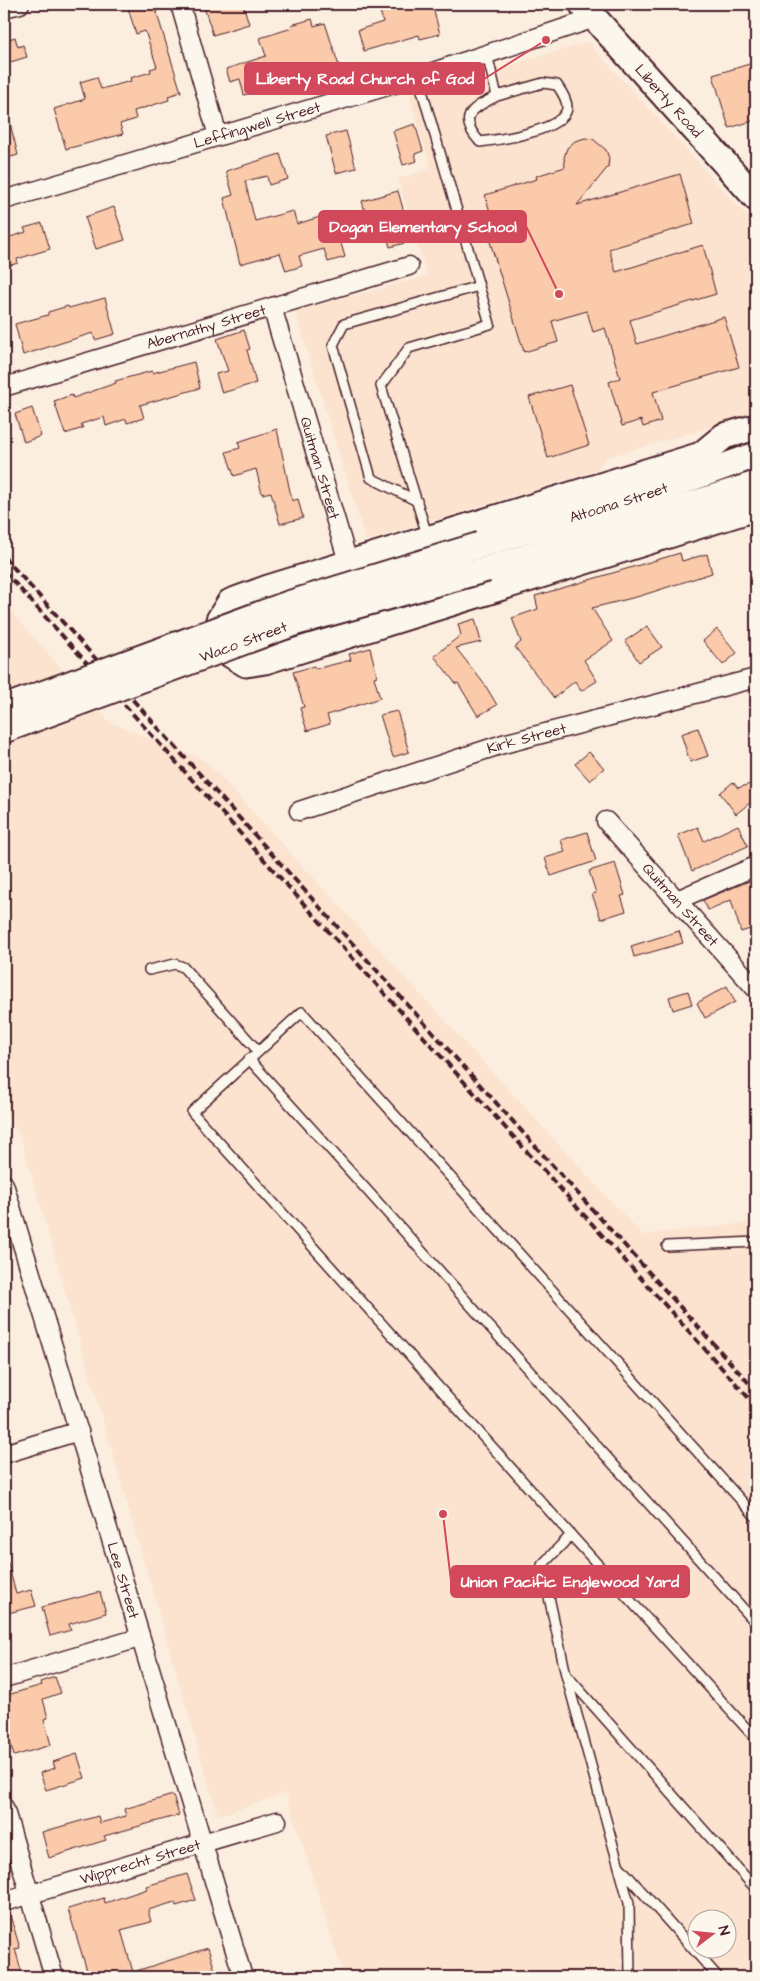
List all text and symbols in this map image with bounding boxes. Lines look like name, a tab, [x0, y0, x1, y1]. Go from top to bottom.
street label: Liberty Road	[630, 60, 707, 143]
callout: Liberty Road Church of God	[245, 63, 484, 94]
text: Liberty Road Church of God	[256, 68, 475, 91]
street label: Leffingwell Street	[191, 97, 323, 154]
callout: Dogan Elementary School	[319, 211, 526, 242]
text: Dogan Elementary School	[329, 216, 517, 240]
street label: Abernathy Street	[144, 299, 269, 355]
street label: Quitman Street	[294, 414, 345, 522]
street label: Altoona Street	[567, 477, 671, 528]
street label: Waco Street	[197, 616, 290, 668]
street label: Kirk Street	[484, 718, 569, 760]
street label: Quitman Street	[637, 858, 723, 951]
street label: Lee Street	[102, 1540, 144, 1621]
callout: Union Pacific Englewood Yard	[451, 1566, 689, 1597]
text: Union Pacific Englewood Yard	[461, 1571, 680, 1595]
street label: Wipprecht Street	[77, 1834, 203, 1890]
north arrow	[688, 1908, 738, 1958]
text: N	[713, 1924, 734, 1938]

